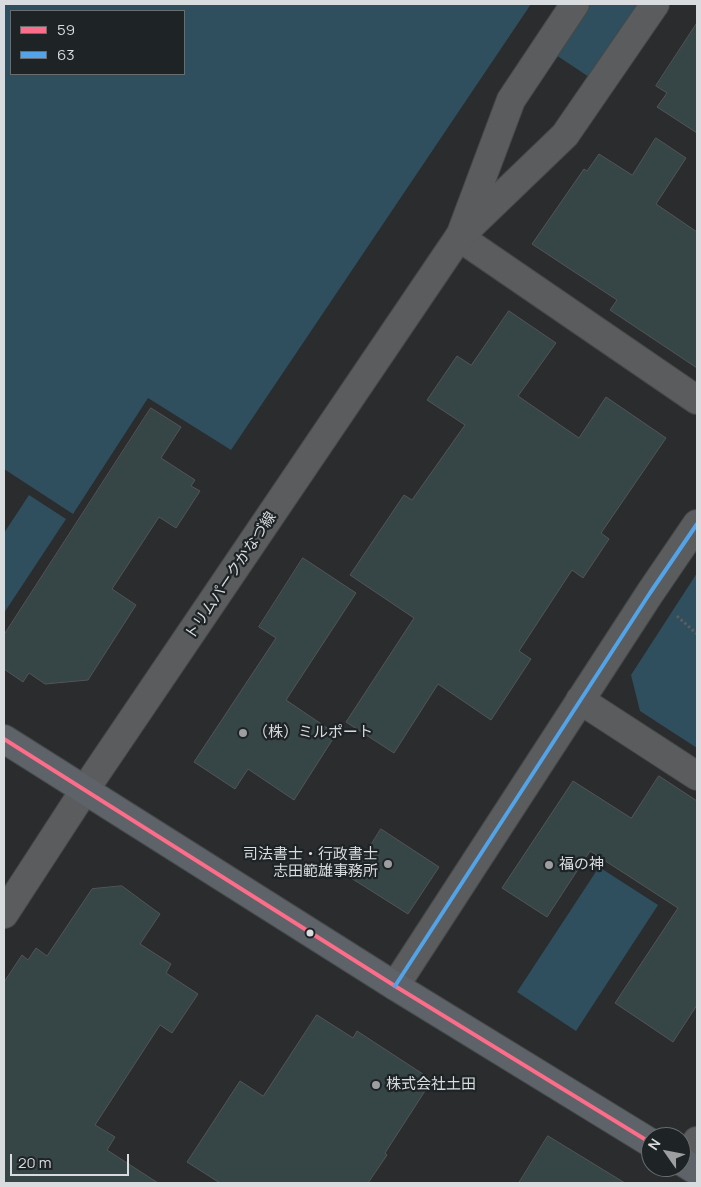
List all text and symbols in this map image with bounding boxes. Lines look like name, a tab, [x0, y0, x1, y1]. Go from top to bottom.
legend	[10, 10, 185, 75]
text: 59	[57, 19, 75, 40]
text: 63	[57, 44, 75, 65]
street label: トリムパークかなづ線	[182, 509, 280, 643]
place label: （株）ミルポート	[253, 724, 373, 742]
marker: （株）ミルポート	[237, 727, 249, 739]
place label: 司法書士・行政書士 志田範雄事務所	[243, 846, 378, 881]
place label: 福の神	[559, 856, 604, 874]
marker: 司法書士・行政書士 志田範雄事務所	[382, 858, 394, 870]
marker: 福の神	[543, 859, 555, 871]
unlabelled marker	[305, 928, 315, 938]
place label: 株式会社土田	[386, 1076, 476, 1094]
marker: 株式会社土田	[370, 1079, 382, 1091]
north arrow	[641, 1127, 691, 1177]
text: N	[643, 1135, 665, 1153]
scale bar	[12, 1144, 131, 1176]
text: 20 m	[18, 1152, 51, 1173]

